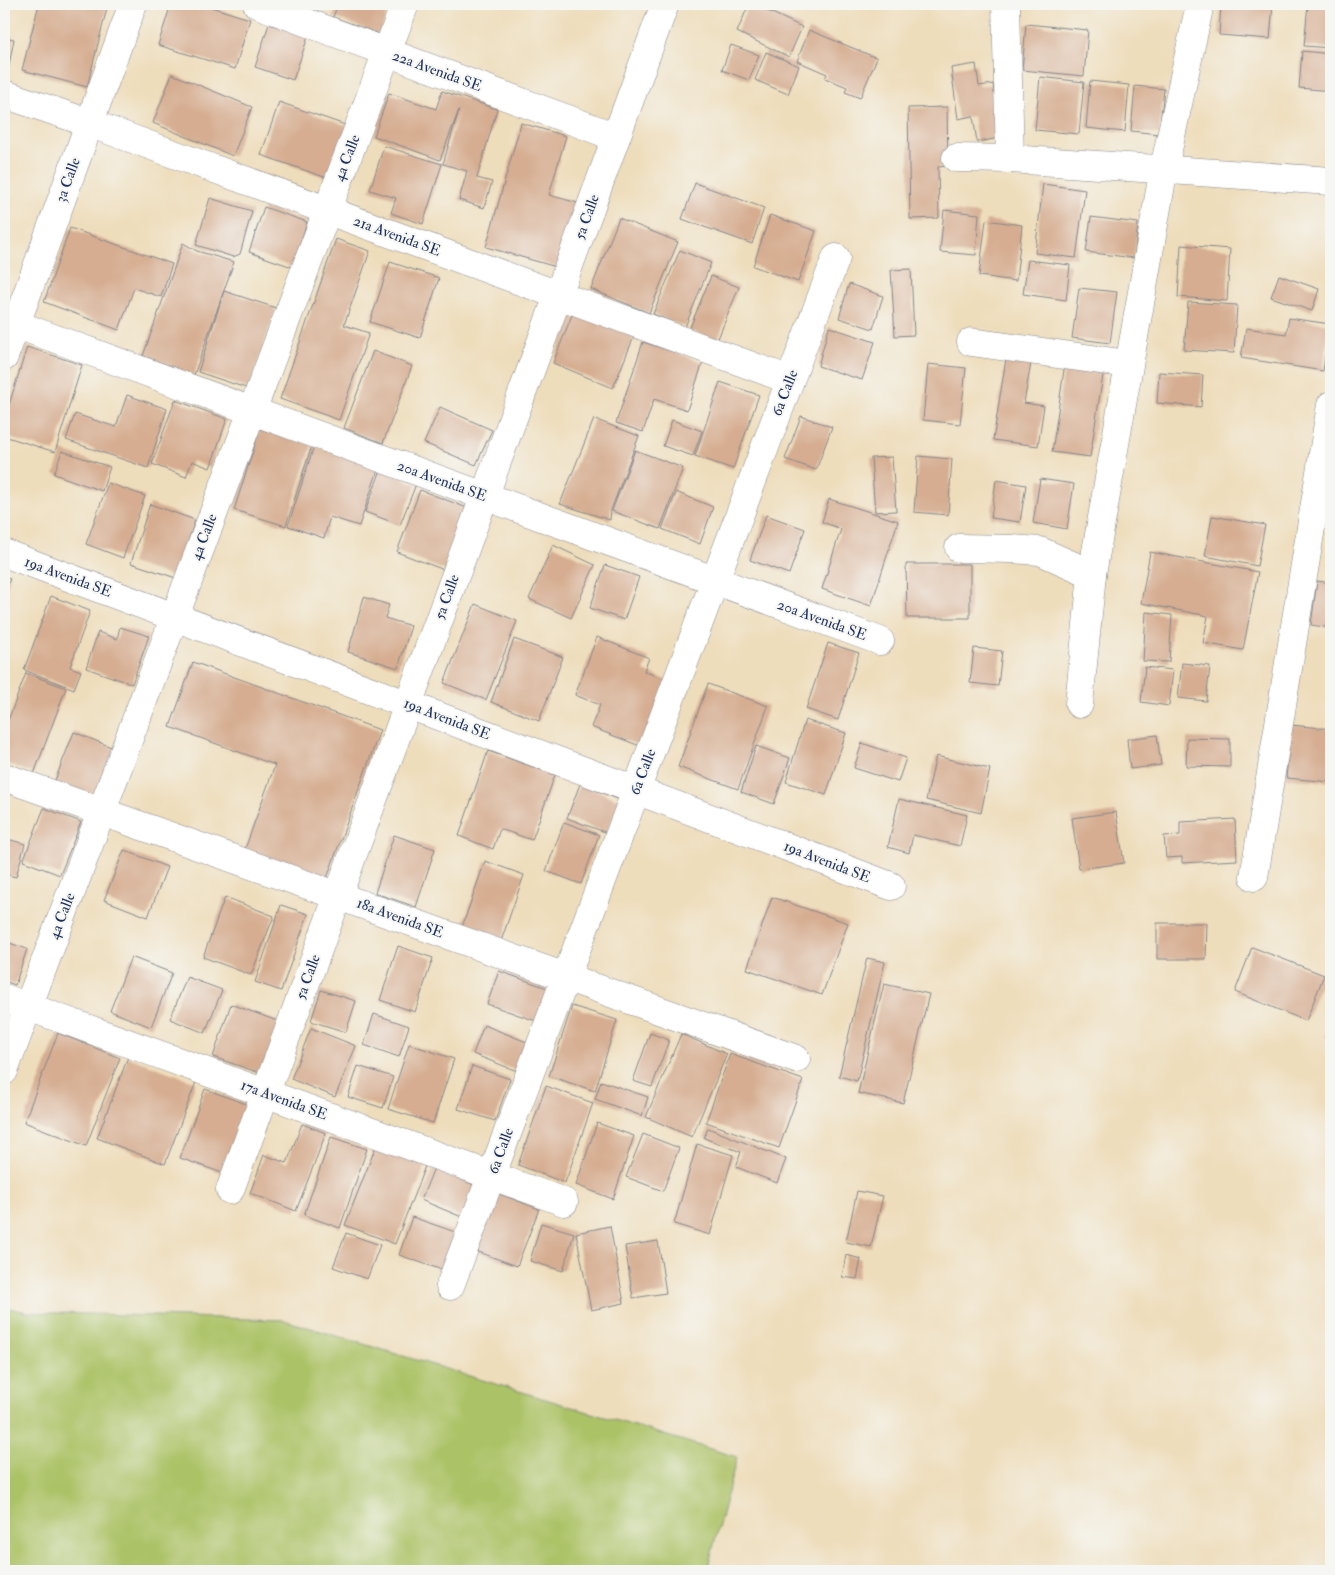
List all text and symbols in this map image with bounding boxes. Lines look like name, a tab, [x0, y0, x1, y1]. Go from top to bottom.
street label: 22a Avenida SE	[390, 46, 485, 96]
street label: 4a Calle	[329, 132, 365, 184]
street label: 3a Calle	[51, 155, 85, 205]
street label: 5a Calle	[570, 192, 604, 242]
street label: 21a Avenida SE	[351, 211, 443, 261]
street label: 6a Calle	[768, 367, 802, 419]
street label: 20a Avenida SE	[395, 456, 490, 506]
street label: 4a Calle	[186, 511, 222, 563]
street label: 19a Avenida SE	[22, 552, 114, 602]
street label: 5a Calle	[430, 572, 464, 622]
street label: 20a Avenida SE	[775, 595, 870, 645]
street label: 19a Avenida SE	[401, 694, 493, 744]
street label: 6a Calle	[626, 746, 660, 798]
street label: 19a Avenida SE	[781, 837, 873, 887]
street label: 4a Calle	[44, 890, 80, 942]
street label: 18a Avenida SE	[354, 894, 446, 943]
street label: 5a Calle	[291, 952, 325, 1002]
street label: 17a Avenida SE	[238, 1076, 330, 1125]
street label: 6a Calle	[484, 1125, 518, 1177]

